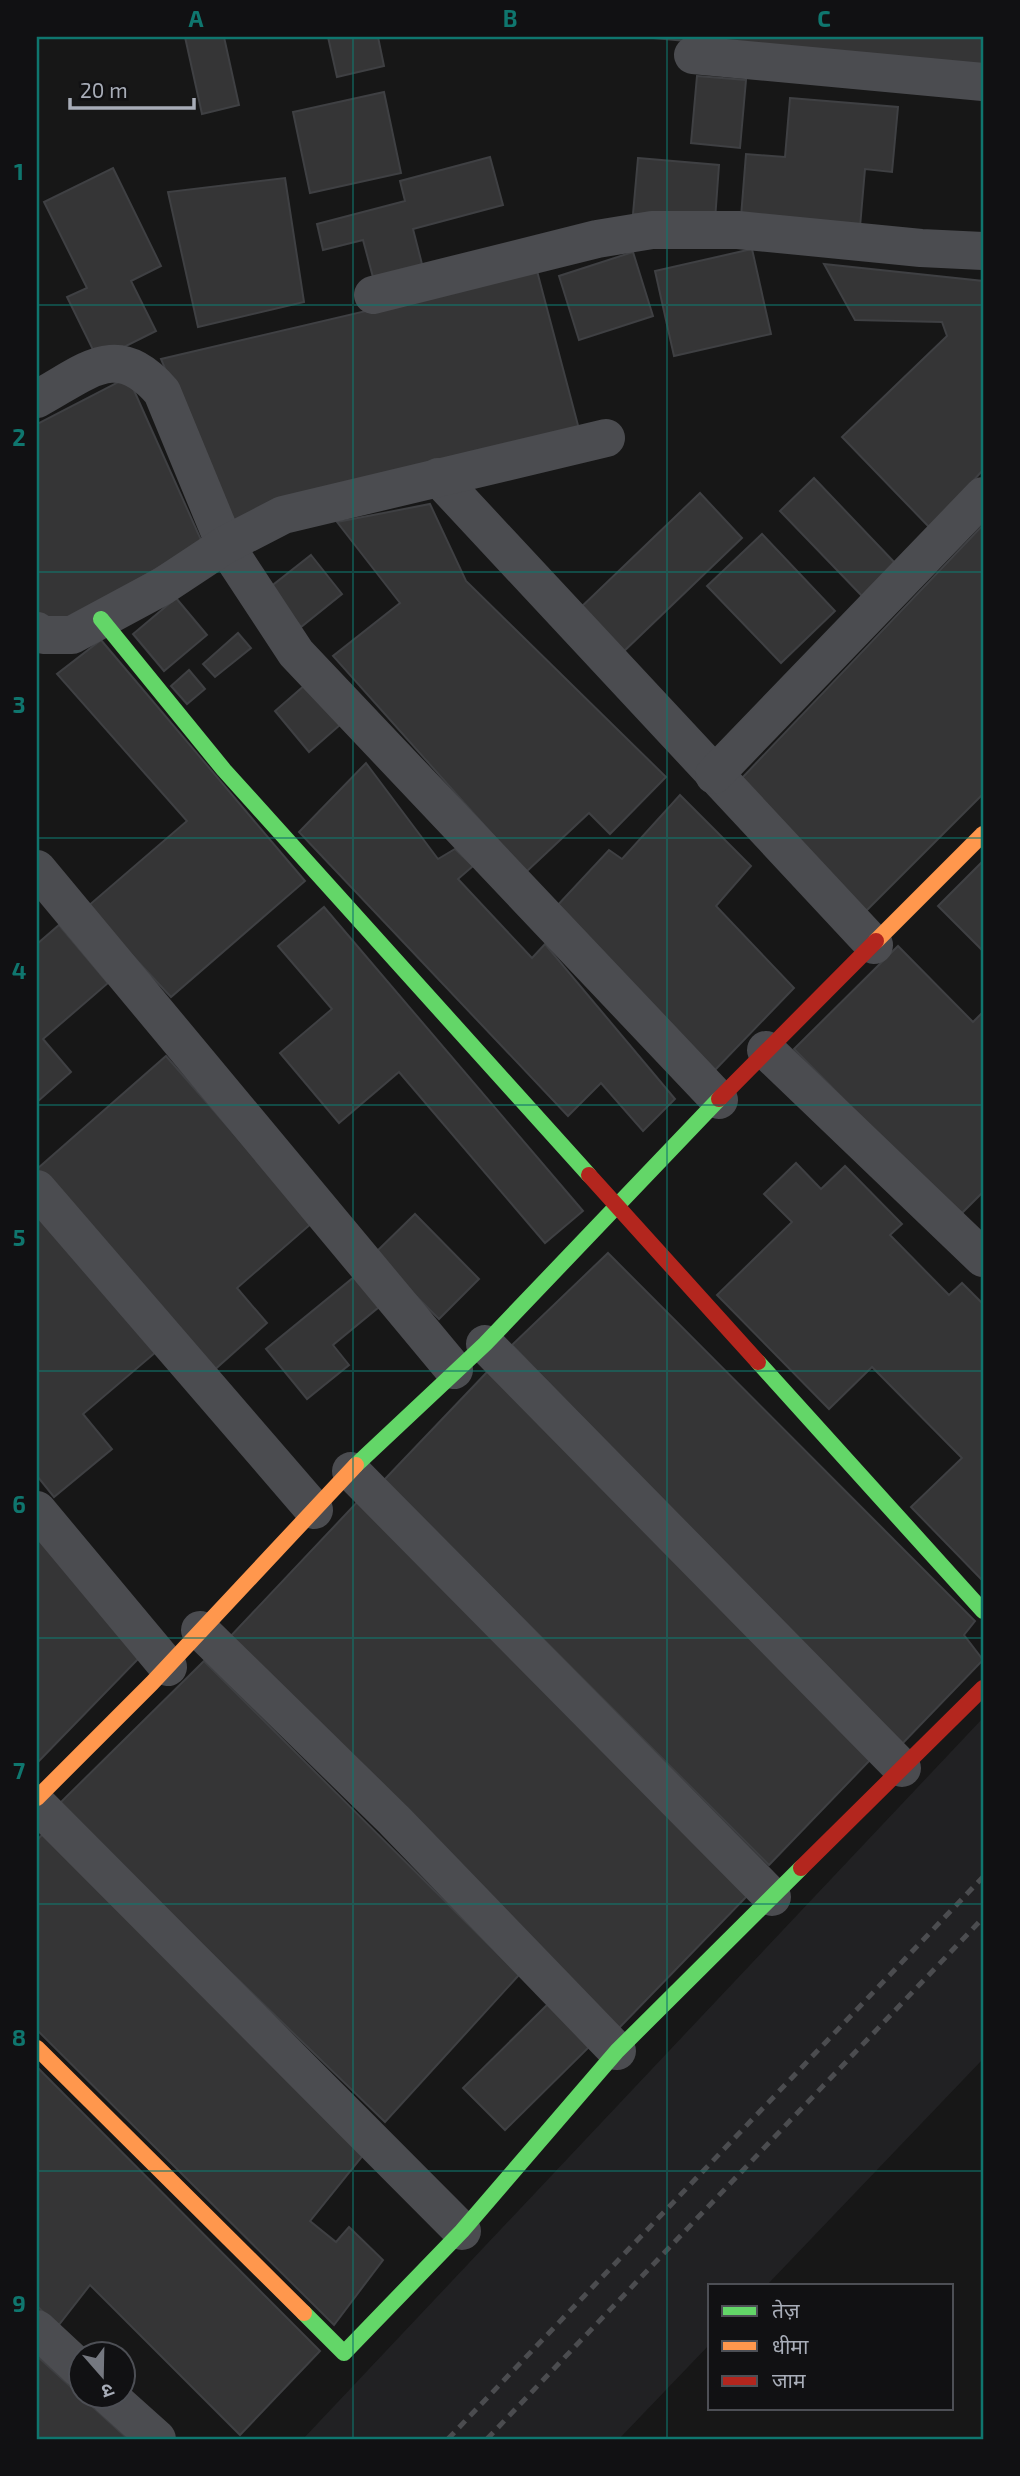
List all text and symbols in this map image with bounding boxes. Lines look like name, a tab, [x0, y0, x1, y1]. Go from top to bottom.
text: A	[188, 4, 204, 32]
text: B	[503, 4, 517, 32]
text: C	[817, 4, 831, 32]
scale bar	[70, 66, 194, 110]
text: 20 m	[80, 77, 128, 102]
text: 1	[14, 157, 24, 185]
text: 2	[12, 423, 26, 451]
text: 3	[12, 690, 26, 718]
text: 4	[12, 956, 26, 984]
text: 5	[13, 1223, 25, 1251]
text: 6	[12, 1490, 26, 1518]
text: 7	[13, 1756, 25, 1784]
text: 8	[12, 2023, 26, 2051]
legend	[708, 2284, 954, 2410]
text: 9	[12, 2289, 26, 2317]
text: तेज़	[772, 2297, 800, 2322]
text: धीमा	[772, 2333, 809, 2358]
north arrow	[66, 2340, 136, 2410]
text: जाम	[772, 2367, 806, 2392]
text: उ	[98, 2379, 117, 2404]

